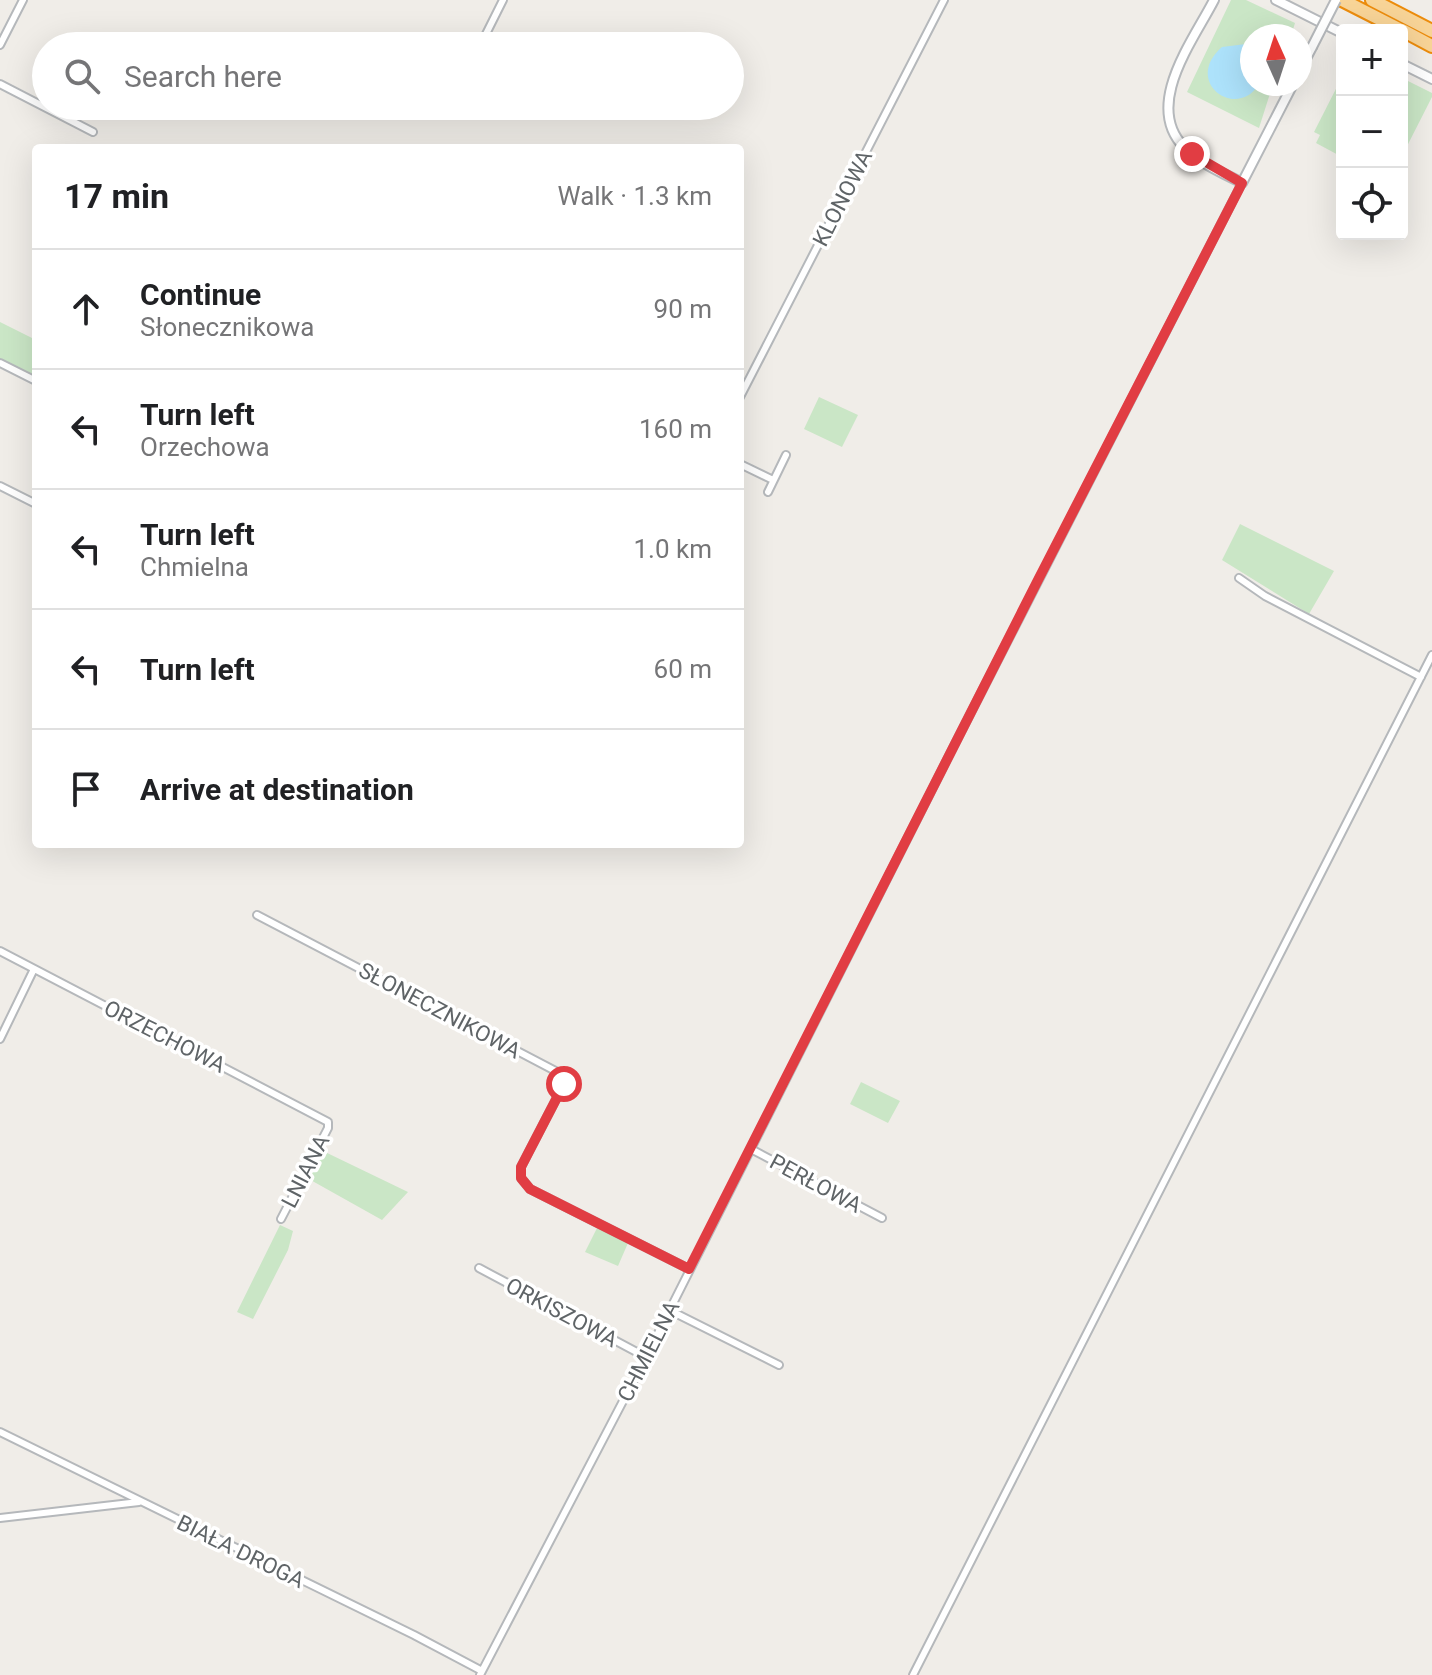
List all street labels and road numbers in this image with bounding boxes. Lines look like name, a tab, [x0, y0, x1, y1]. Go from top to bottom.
street label: KLONOWA	[808, 145, 878, 250]
street label: SŁONECZNIKOWA	[355, 957, 525, 1064]
street label: ORZECHOWA	[100, 995, 230, 1078]
street label: LNIANA	[277, 1130, 335, 1212]
street label: PERŁOWA	[766, 1149, 866, 1218]
street label: ORKISZOWA	[502, 1273, 622, 1353]
street label: CHMIELNA	[612, 1296, 685, 1406]
street label: BIAŁA DROGA	[173, 1510, 309, 1593]

